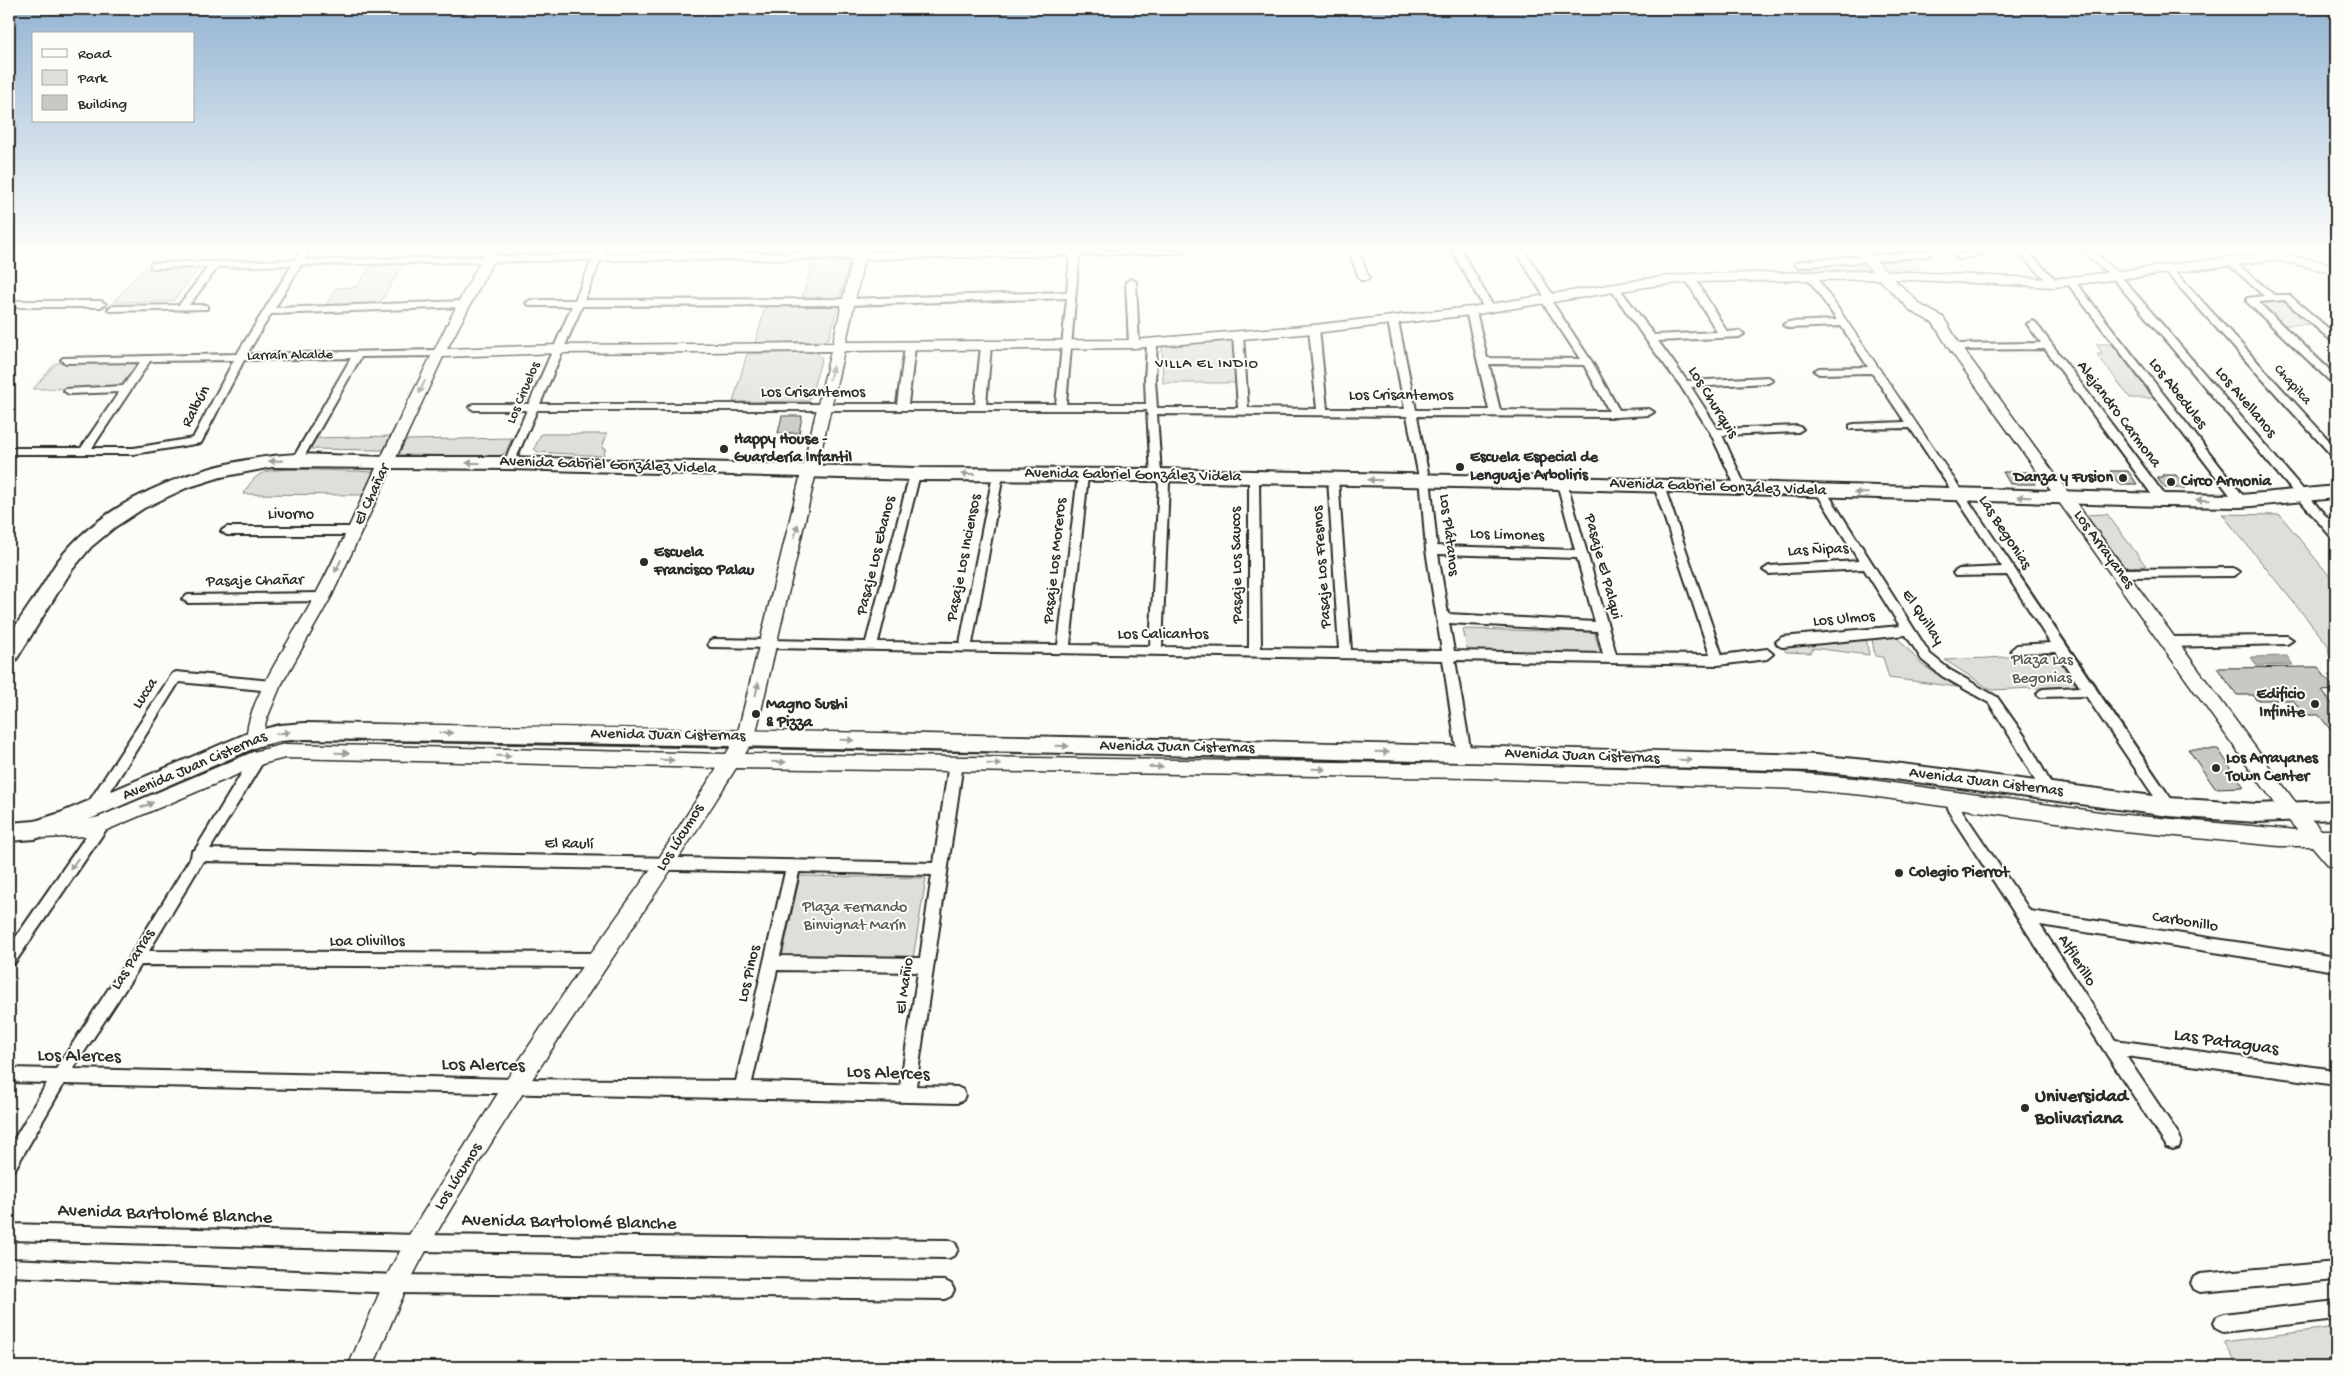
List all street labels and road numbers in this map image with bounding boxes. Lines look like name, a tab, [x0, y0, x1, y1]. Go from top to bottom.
street label: Larraín Alcalde	[247, 347, 334, 365]
street label: Los Abedules	[2143, 355, 2211, 434]
street label: Alejandro Carmona	[2072, 358, 2165, 473]
street label: Los Ciruelos	[503, 359, 545, 427]
street label: Chapilca	[2269, 361, 2315, 410]
street label: Los Churquis	[1683, 364, 1742, 443]
street label: Los Avellanos	[2210, 364, 2281, 443]
street label: Ralbún	[178, 383, 216, 431]
street label: Los Crisantemos	[761, 384, 866, 403]
street label: Los Crisantemos	[1349, 387, 1454, 406]
street label: Avenida Gabriel González Videla	[499, 453, 718, 479]
street label: El Chañar	[351, 460, 396, 529]
street label: Avenida Gabriel González Videla	[1024, 465, 1243, 487]
street label: Avenida Gabriel González Videla	[1609, 475, 1828, 501]
street label: Pasaje Los Inciensos	[943, 492, 987, 624]
street label: Pasaje Los Ebanos	[853, 493, 901, 619]
street label: Los Plátanos	[1434, 493, 1463, 578]
street label: Las Begonias	[1973, 493, 2035, 574]
street label: Pasaje Los Moreros	[1040, 496, 1072, 626]
street label: Pasaje Los Fresnos	[1309, 504, 1337, 630]
street label: Pasaje Los Saucos	[1227, 505, 1249, 624]
street label: Livorno	[268, 506, 314, 525]
street label: Los Arrayanes	[2068, 507, 2138, 594]
street label: Pasaje El Palqui	[1579, 511, 1625, 622]
street label: Los Limones	[1469, 525, 1546, 547]
street label: Las Ñipas	[1787, 539, 1850, 562]
street label: Pasaje Chañar	[205, 572, 305, 592]
street label: El Quillay	[1897, 587, 1948, 649]
street label: Los Ulmos	[1812, 608, 1877, 632]
street label: Los Calicantos	[1117, 626, 1210, 645]
street label: Lucca	[129, 674, 164, 713]
street label: Avenida Juan Cisternas	[590, 725, 747, 747]
street label: Avenida Juan Cisternas	[120, 728, 271, 806]
street label: Avenida Juan Cisternas	[1099, 737, 1256, 759]
street label: Avenida Juan Cisternas	[1504, 745, 1661, 769]
street label: Avenida Juan Cisternas	[1908, 764, 2065, 802]
street label: Los Lúcumos	[653, 800, 710, 875]
street label: El Raulí	[544, 835, 594, 855]
street label: Carbonillo	[2151, 908, 2219, 938]
street label: Las Parras	[108, 925, 161, 994]
street label: Alfilerillo	[2053, 932, 2099, 990]
street label: Loa Olivillos	[329, 933, 406, 952]
street label: Los Pinos	[734, 943, 766, 1004]
street label: El Mañio	[893, 957, 919, 1015]
street label: Las Pataguas	[2172, 1024, 2281, 1062]
street label: Los Alerces	[37, 1045, 122, 1069]
street label: Los Alerces	[441, 1054, 526, 1078]
street label: Los Alerces	[846, 1061, 931, 1087]
street label: Los Lúcumos	[431, 1139, 488, 1214]
street label: Avenida Bartolomé Blanche	[57, 1200, 273, 1230]
street label: Avenida Bartolomé Blanche	[461, 1210, 677, 1236]

